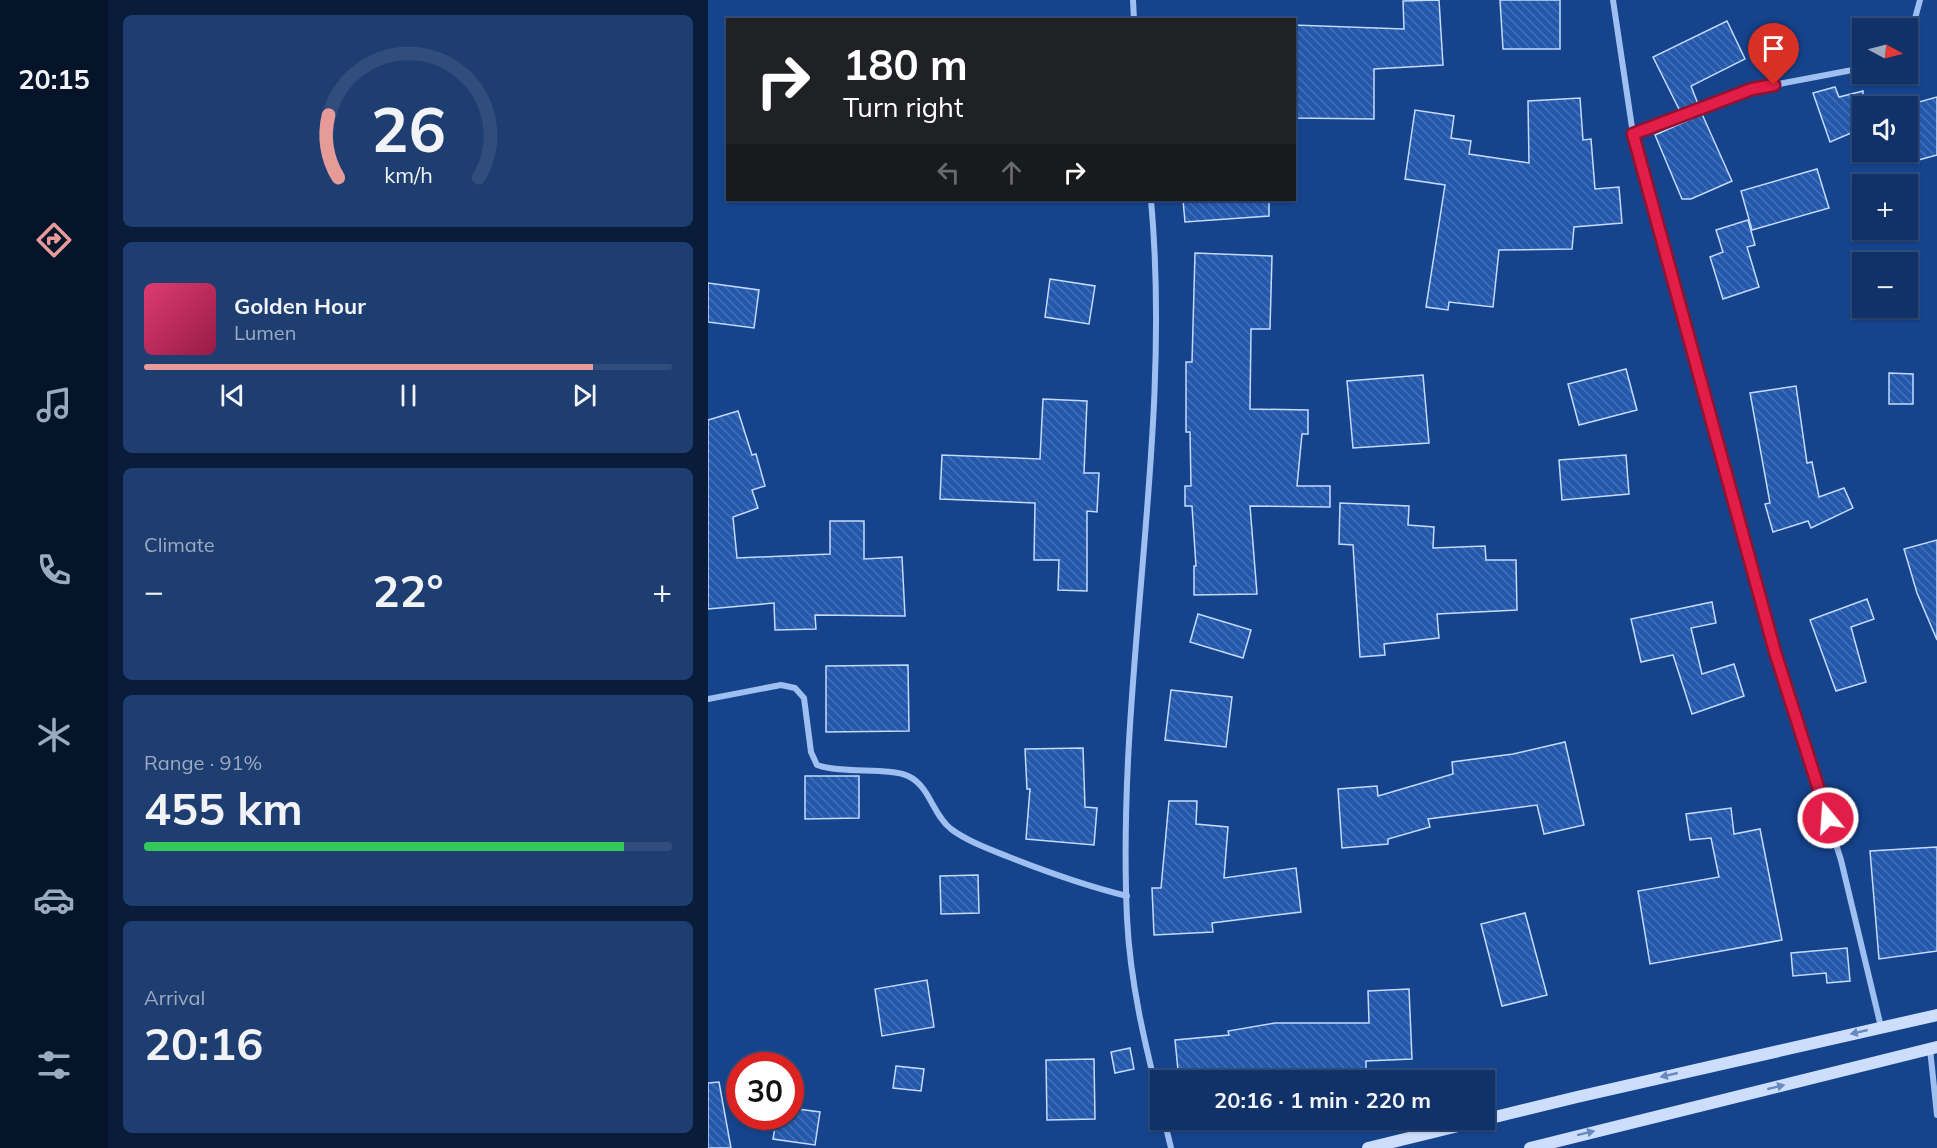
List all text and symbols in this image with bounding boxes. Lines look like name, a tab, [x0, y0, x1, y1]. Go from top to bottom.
north arrow	[1852, 18, 1918, 84]
map controls	[1852, 18, 1918, 318]
pin	[1748, 23, 1799, 85]
icon: arrive	[1757, 32, 1790, 65]
text: 180 m	[843, 38, 968, 91]
icon: right	[744, 42, 822, 120]
text: 20:15	[18, 62, 90, 96]
text: 26	[371, 89, 445, 168]
text: Turn right	[843, 90, 963, 124]
button: sound	[1852, 96, 1918, 162]
icon: left	[932, 156, 965, 189]
icon: ahead	[995, 156, 1028, 189]
icon: right	[1058, 156, 1091, 189]
text: km/h	[384, 161, 432, 188]
button: +	[1852, 174, 1918, 240]
icon: directions	[33, 219, 75, 261]
button: −	[1852, 252, 1918, 318]
text: Golden Hour	[234, 292, 366, 320]
text: Lumen	[234, 320, 296, 345]
icon: previous	[216, 379, 249, 412]
icon: pause	[392, 379, 425, 412]
icon: next	[568, 379, 601, 412]
icon: music	[33, 384, 75, 426]
text: Climate	[144, 532, 215, 557]
icon: phone	[33, 549, 75, 591]
text: 22°	[372, 562, 444, 618]
text: −	[144, 570, 164, 611]
text: +	[652, 570, 672, 611]
icon: climate	[33, 714, 75, 756]
text: Range · 91%	[144, 750, 262, 775]
text: 455 km	[144, 780, 303, 836]
position arrow	[1796, 786, 1860, 850]
icon: car	[33, 879, 75, 921]
text: Arrival	[144, 985, 205, 1010]
text: 20:16	[144, 1015, 263, 1071]
one-way arrow	[1850, 1028, 1869, 1037]
icon: filters	[33, 1044, 75, 1086]
speed limit sign: 30	[726, 1052, 804, 1130]
one-way arrow	[1660, 1071, 1679, 1081]
one-way arrow	[1766, 1082, 1785, 1092]
text: 20:16 · 1 min · 220 m	[1214, 1086, 1431, 1114]
one-way arrow	[1577, 1128, 1595, 1138]

